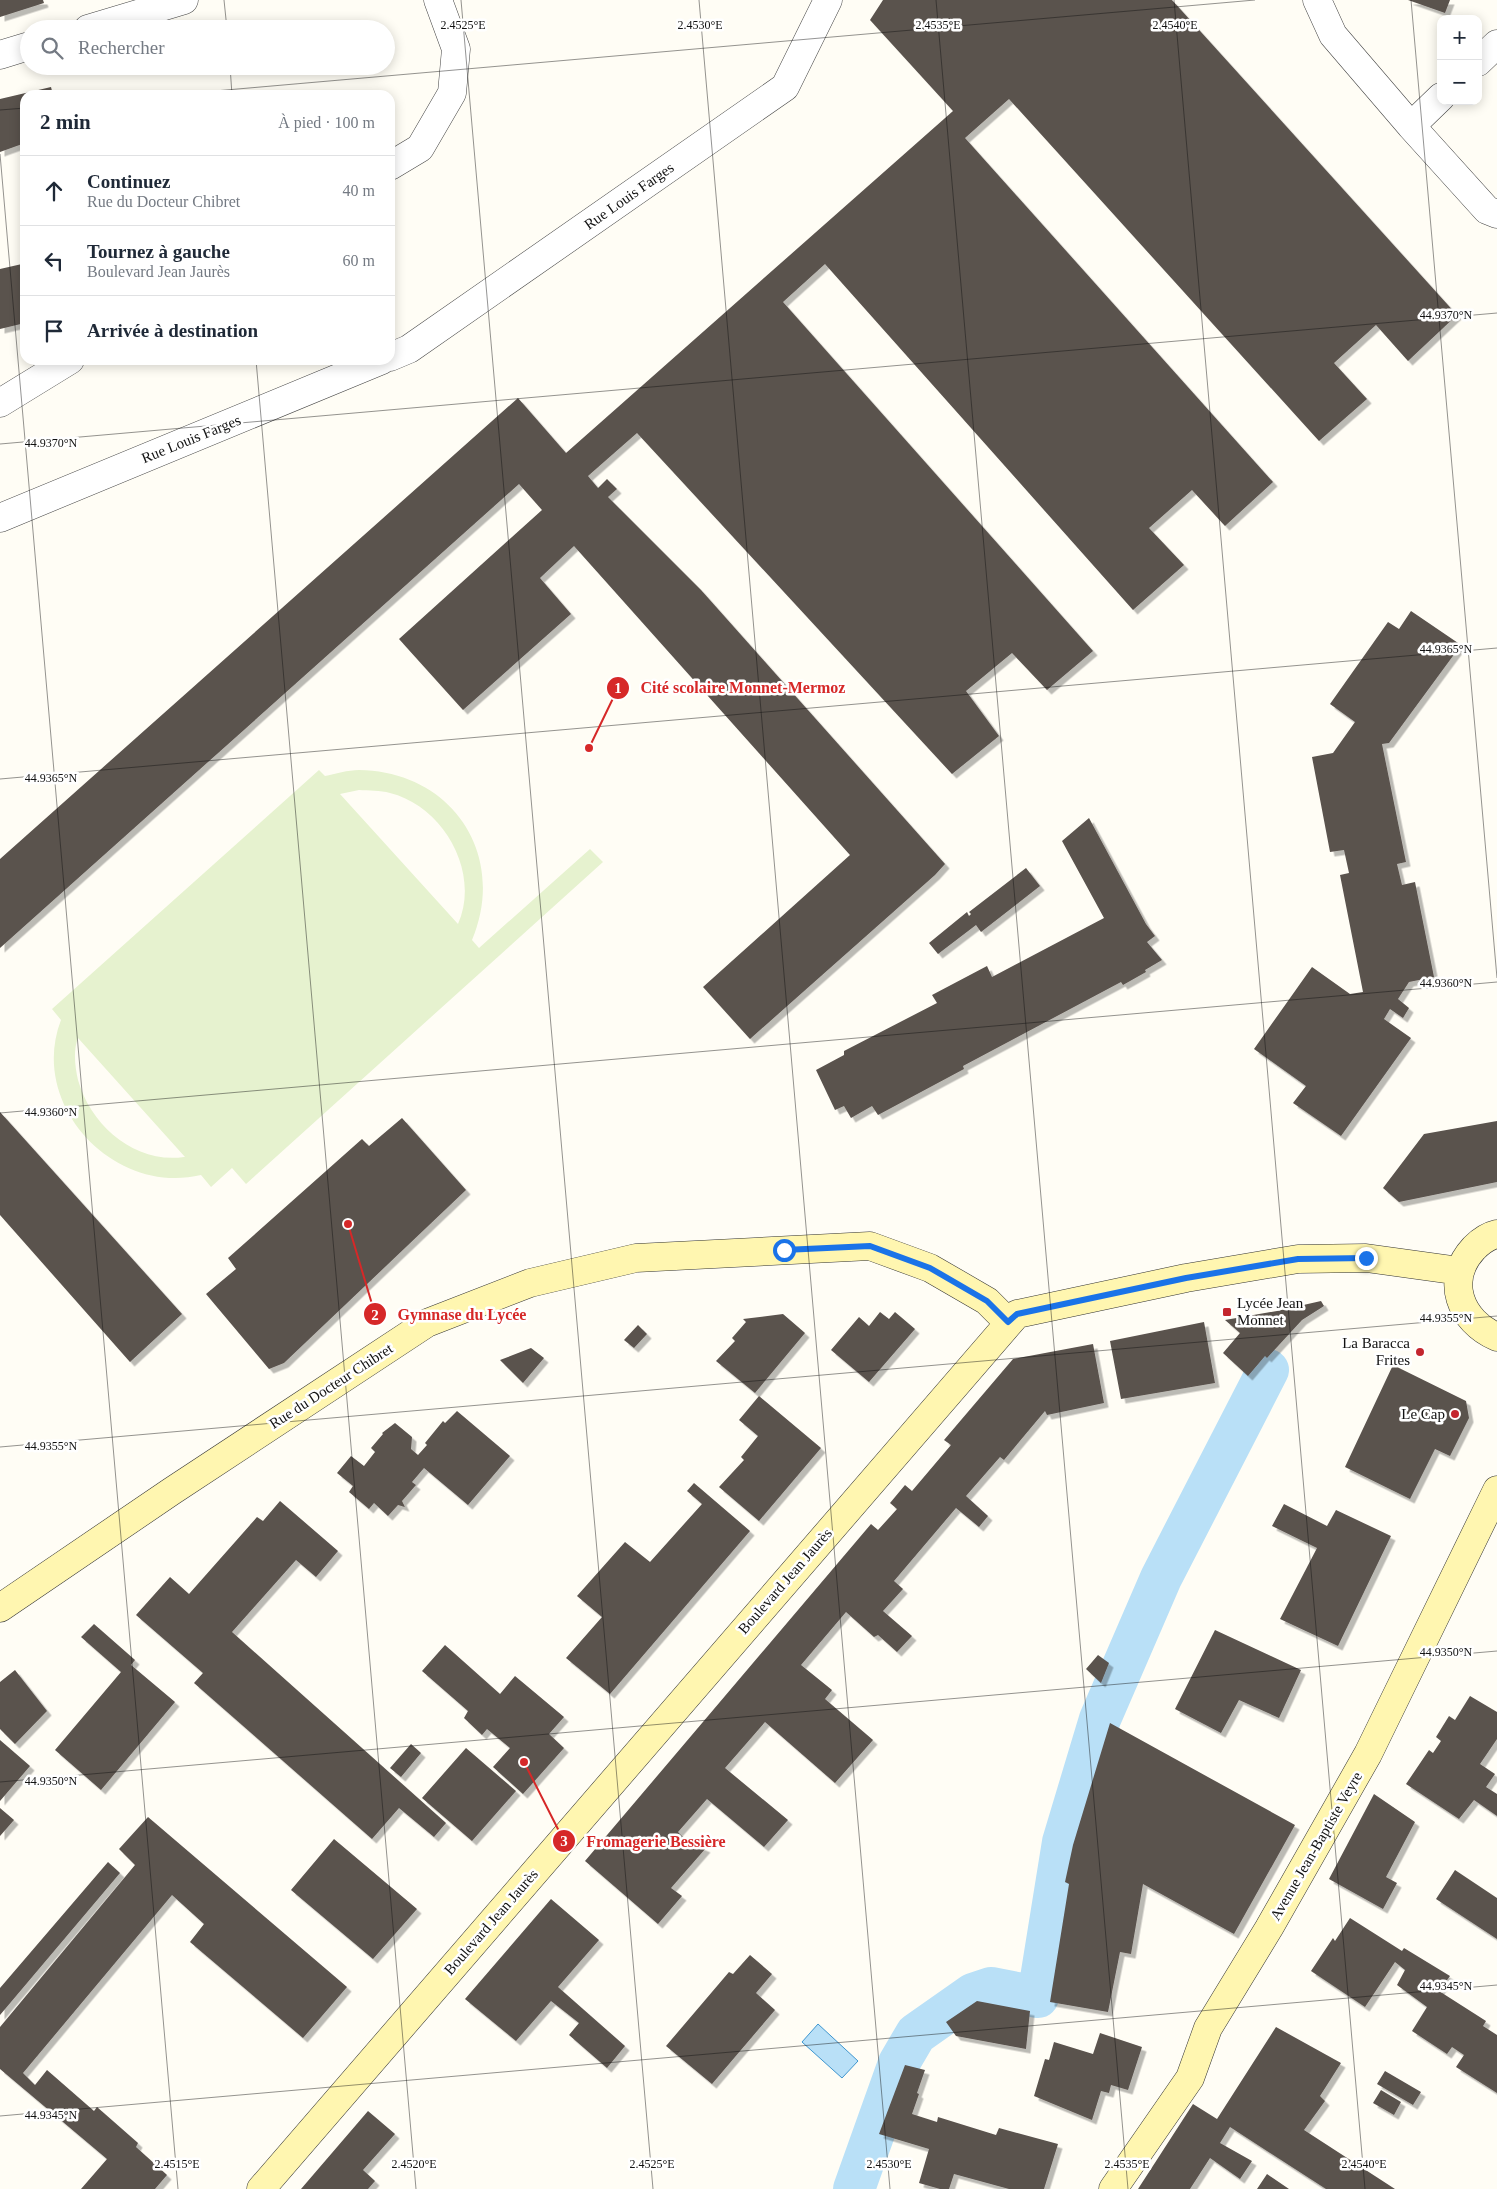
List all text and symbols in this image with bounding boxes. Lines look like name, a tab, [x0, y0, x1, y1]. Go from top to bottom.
map controls	[1437, 15, 1482, 105]
button: +	[1437, 15, 1482, 60]
text: 2.4525°E	[440, 18, 486, 32]
text: 2.4530°E	[677, 18, 723, 32]
text: 2.4535°E	[915, 18, 961, 32]
text: 2.4540°E	[1152, 18, 1198, 32]
search box	[20, 20, 395, 75]
icon: search	[38, 34, 66, 62]
text: Rechercher	[78, 37, 165, 58]
button: −	[1437, 60, 1482, 105]
text: 2 min	[40, 110, 91, 134]
text: À pied · 100 m	[278, 114, 375, 131]
street label: Rue Louis Farges	[581, 159, 677, 233]
text: Continuez	[87, 171, 170, 192]
icon: ahead	[40, 177, 68, 205]
text: 40 m	[343, 182, 375, 199]
text: Rue du Docteur Chibret	[87, 193, 240, 210]
text: Tournez à gauche	[87, 241, 230, 262]
icon: left	[40, 247, 68, 275]
text: 60 m	[343, 252, 375, 269]
text: Boulevard Jean Jaurès	[87, 263, 230, 280]
text: 44.9370°N	[1420, 308, 1473, 322]
icon: arrive	[40, 317, 68, 345]
text: Arrivée à destination	[87, 320, 258, 341]
street label: Rue Louis Farges	[139, 412, 243, 466]
text: 44.9370°N	[25, 436, 78, 450]
text: 44.9365°N	[1420, 642, 1473, 656]
callout: Cité scolaire Monnet-Mermoz	[605, 672, 855, 703]
text: Cité scolaire Monnet-Mermoz	[641, 679, 845, 696]
text: 1	[614, 680, 622, 696]
text: 44.9365°N	[25, 771, 78, 785]
text: 44.9360°N	[1420, 976, 1473, 990]
text: 44.9360°N	[25, 1105, 78, 1119]
route start	[773, 1239, 796, 1262]
route end	[1355, 1247, 1378, 1270]
place label: Lycée Jean Monnet	[1237, 1295, 1304, 1328]
callout: Gymnase du Lycée	[362, 1299, 536, 1330]
text: Gymnase du Lycée	[398, 1306, 526, 1324]
marker: Lycée Jean Monnet	[1221, 1306, 1233, 1318]
text: 2	[371, 1307, 379, 1323]
text: 44.9355°N	[1420, 1311, 1473, 1325]
place label: La Baracca Frites	[1342, 1335, 1410, 1368]
street label: Rue du Docteur Chibret	[266, 1340, 396, 1432]
marker: La Baracca Frites	[1414, 1346, 1426, 1358]
place label: Le Cap	[1401, 1406, 1445, 1422]
marker: Le Cap	[1449, 1408, 1461, 1420]
text: 44.9355°N	[25, 1439, 78, 1453]
street label: Boulevard Jean Jaurès	[735, 1525, 835, 1637]
text: 44.9350°N	[1420, 1645, 1473, 1659]
street label: Avenue Jean-Baptiste Veyre	[1267, 1769, 1365, 1923]
text: 44.9350°N	[25, 1774, 78, 1788]
callout: Fromagerie Bessière	[552, 1826, 736, 1857]
text: 3	[560, 1833, 568, 1849]
text: Fromagerie Bessière	[586, 1833, 726, 1851]
street label: Boulevard Jean Jaurès	[441, 1866, 541, 1978]
text: 44.9345°N	[1420, 1979, 1473, 1993]
text: 44.9345°N	[25, 2108, 78, 2122]
text: 2.4515°E	[154, 2157, 200, 2171]
text: 2.4520°E	[391, 2157, 437, 2171]
text: 2.4525°E	[629, 2157, 675, 2171]
text: 2.4530°E	[866, 2157, 912, 2171]
text: 2.4535°E	[1104, 2157, 1150, 2171]
text: 2.4540°E	[1341, 2157, 1387, 2171]

